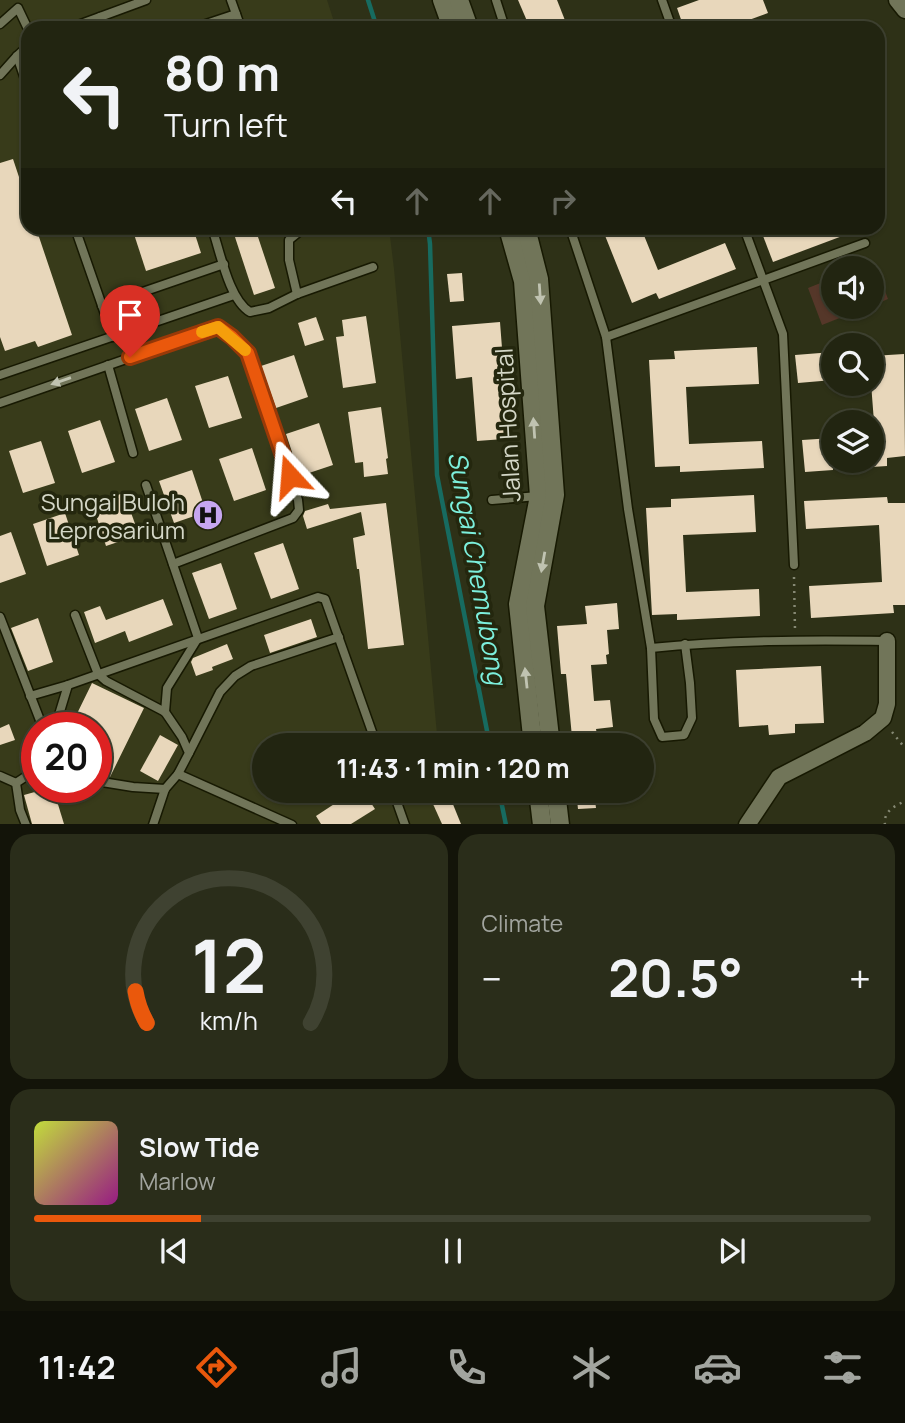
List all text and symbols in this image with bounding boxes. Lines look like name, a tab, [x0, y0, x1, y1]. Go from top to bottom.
text: 80 m	[164, 39, 280, 106]
icon: left	[49, 49, 140, 140]
text: Turn left	[164, 103, 288, 147]
icon: left	[325, 182, 363, 220]
icon: ahead	[398, 182, 436, 220]
icon: ahead	[471, 182, 509, 220]
icon: right	[544, 182, 582, 220]
map controls	[821, 256, 884, 473]
button: sound	[821, 256, 884, 319]
one-way arrow	[535, 283, 546, 305]
pin	[100, 285, 160, 357]
icon: arrive	[111, 296, 149, 334]
button: search	[821, 333, 884, 396]
street label: Jalan Hospital	[486, 347, 528, 503]
one-way arrow	[50, 376, 71, 387]
button: layers	[821, 410, 884, 473]
one-way arrow	[528, 417, 539, 439]
position arrow	[253, 439, 327, 513]
water label: Sungai Chemubong	[440, 449, 517, 690]
place label: Sungai Buloh Leprosarium	[41, 485, 185, 546]
hospital icon: Sungai Buloh Leprosarium	[191, 498, 225, 532]
one-way arrow	[537, 551, 548, 573]
one-way arrow	[520, 666, 531, 688]
speed limit sign: 20	[21, 712, 112, 803]
text: 11:43 · 1 min · 120 m	[336, 750, 570, 786]
text: Climate	[482, 907, 563, 939]
text: 12	[191, 915, 266, 1015]
text: 20.5°	[608, 942, 743, 1013]
text: −	[482, 952, 502, 1004]
text: +	[849, 952, 871, 1004]
text: km/h	[200, 1002, 258, 1037]
text: Slow Tide	[139, 1129, 260, 1165]
text: Marlow	[139, 1165, 216, 1197]
icon: previous	[155, 1232, 193, 1270]
icon: pause	[434, 1232, 472, 1270]
icon: next	[713, 1232, 751, 1270]
icon: directions	[192, 1343, 241, 1392]
icon: music	[317, 1343, 366, 1392]
icon: phone	[442, 1343, 491, 1392]
icon: climate	[567, 1343, 616, 1392]
icon: car	[693, 1343, 742, 1392]
icon: filters	[818, 1343, 867, 1392]
text: 11:42	[38, 1345, 116, 1389]

